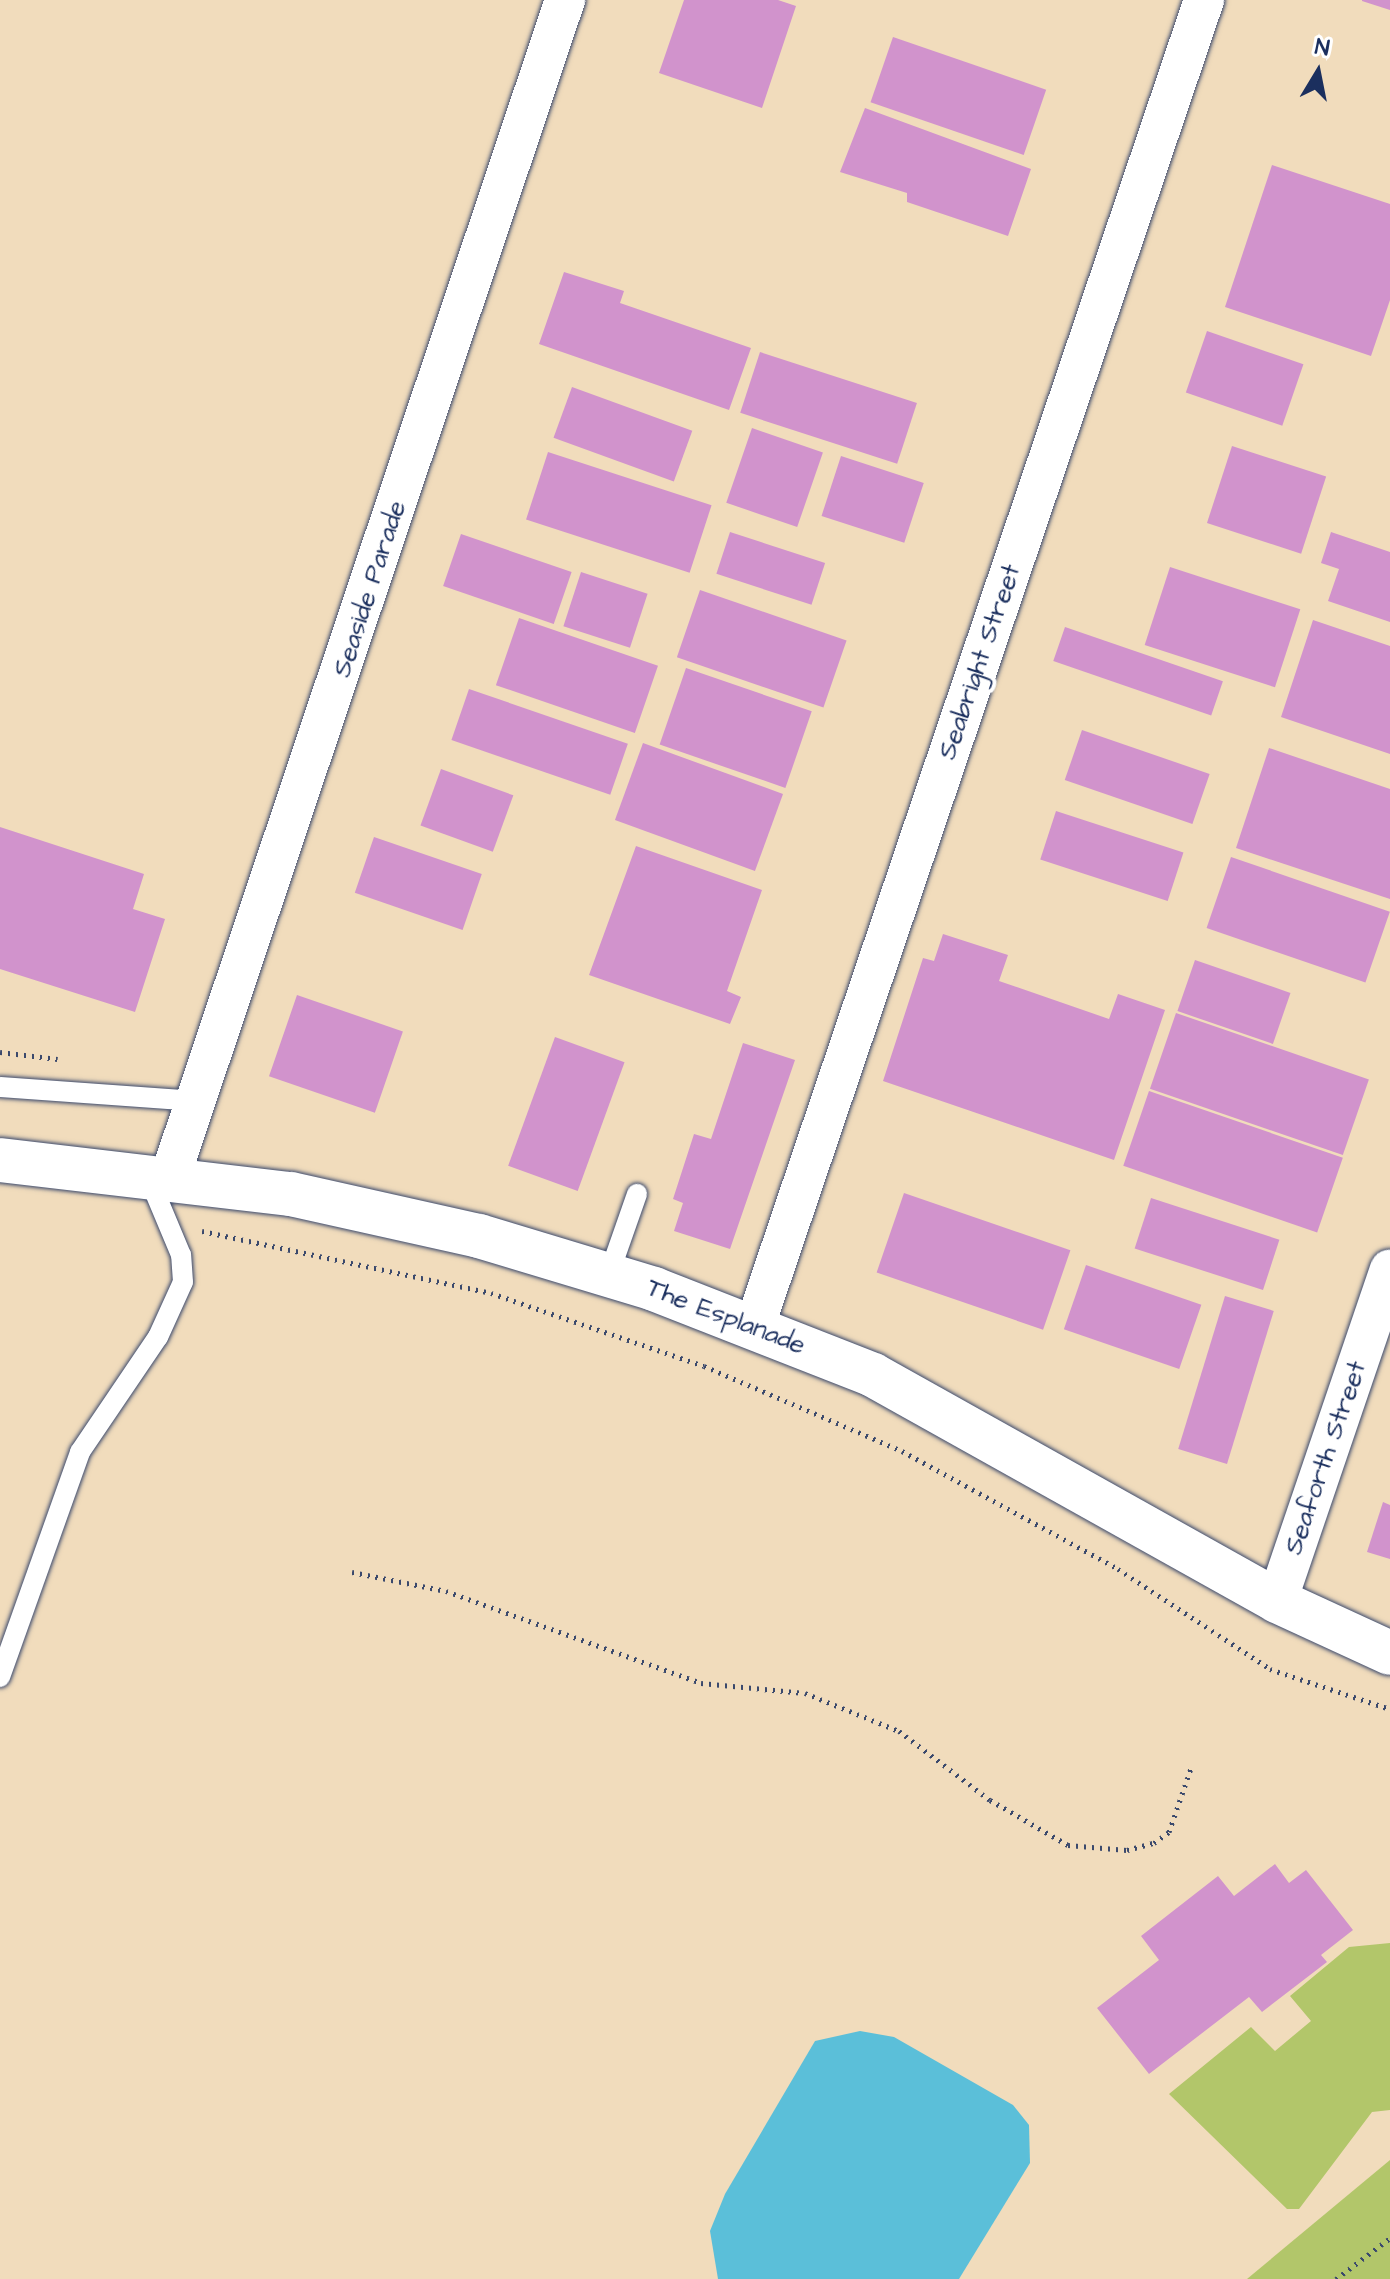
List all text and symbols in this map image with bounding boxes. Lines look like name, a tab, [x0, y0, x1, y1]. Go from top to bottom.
text: N	[1313, 31, 1332, 64]
north arrow	[1278, 32, 1358, 112]
street label: Seaside Parade	[327, 497, 413, 681]
street label: Seabright Street	[932, 560, 1028, 764]
street label: The Esplanade	[642, 1272, 810, 1362]
street label: Seaforth Street	[1278, 1357, 1374, 1559]

